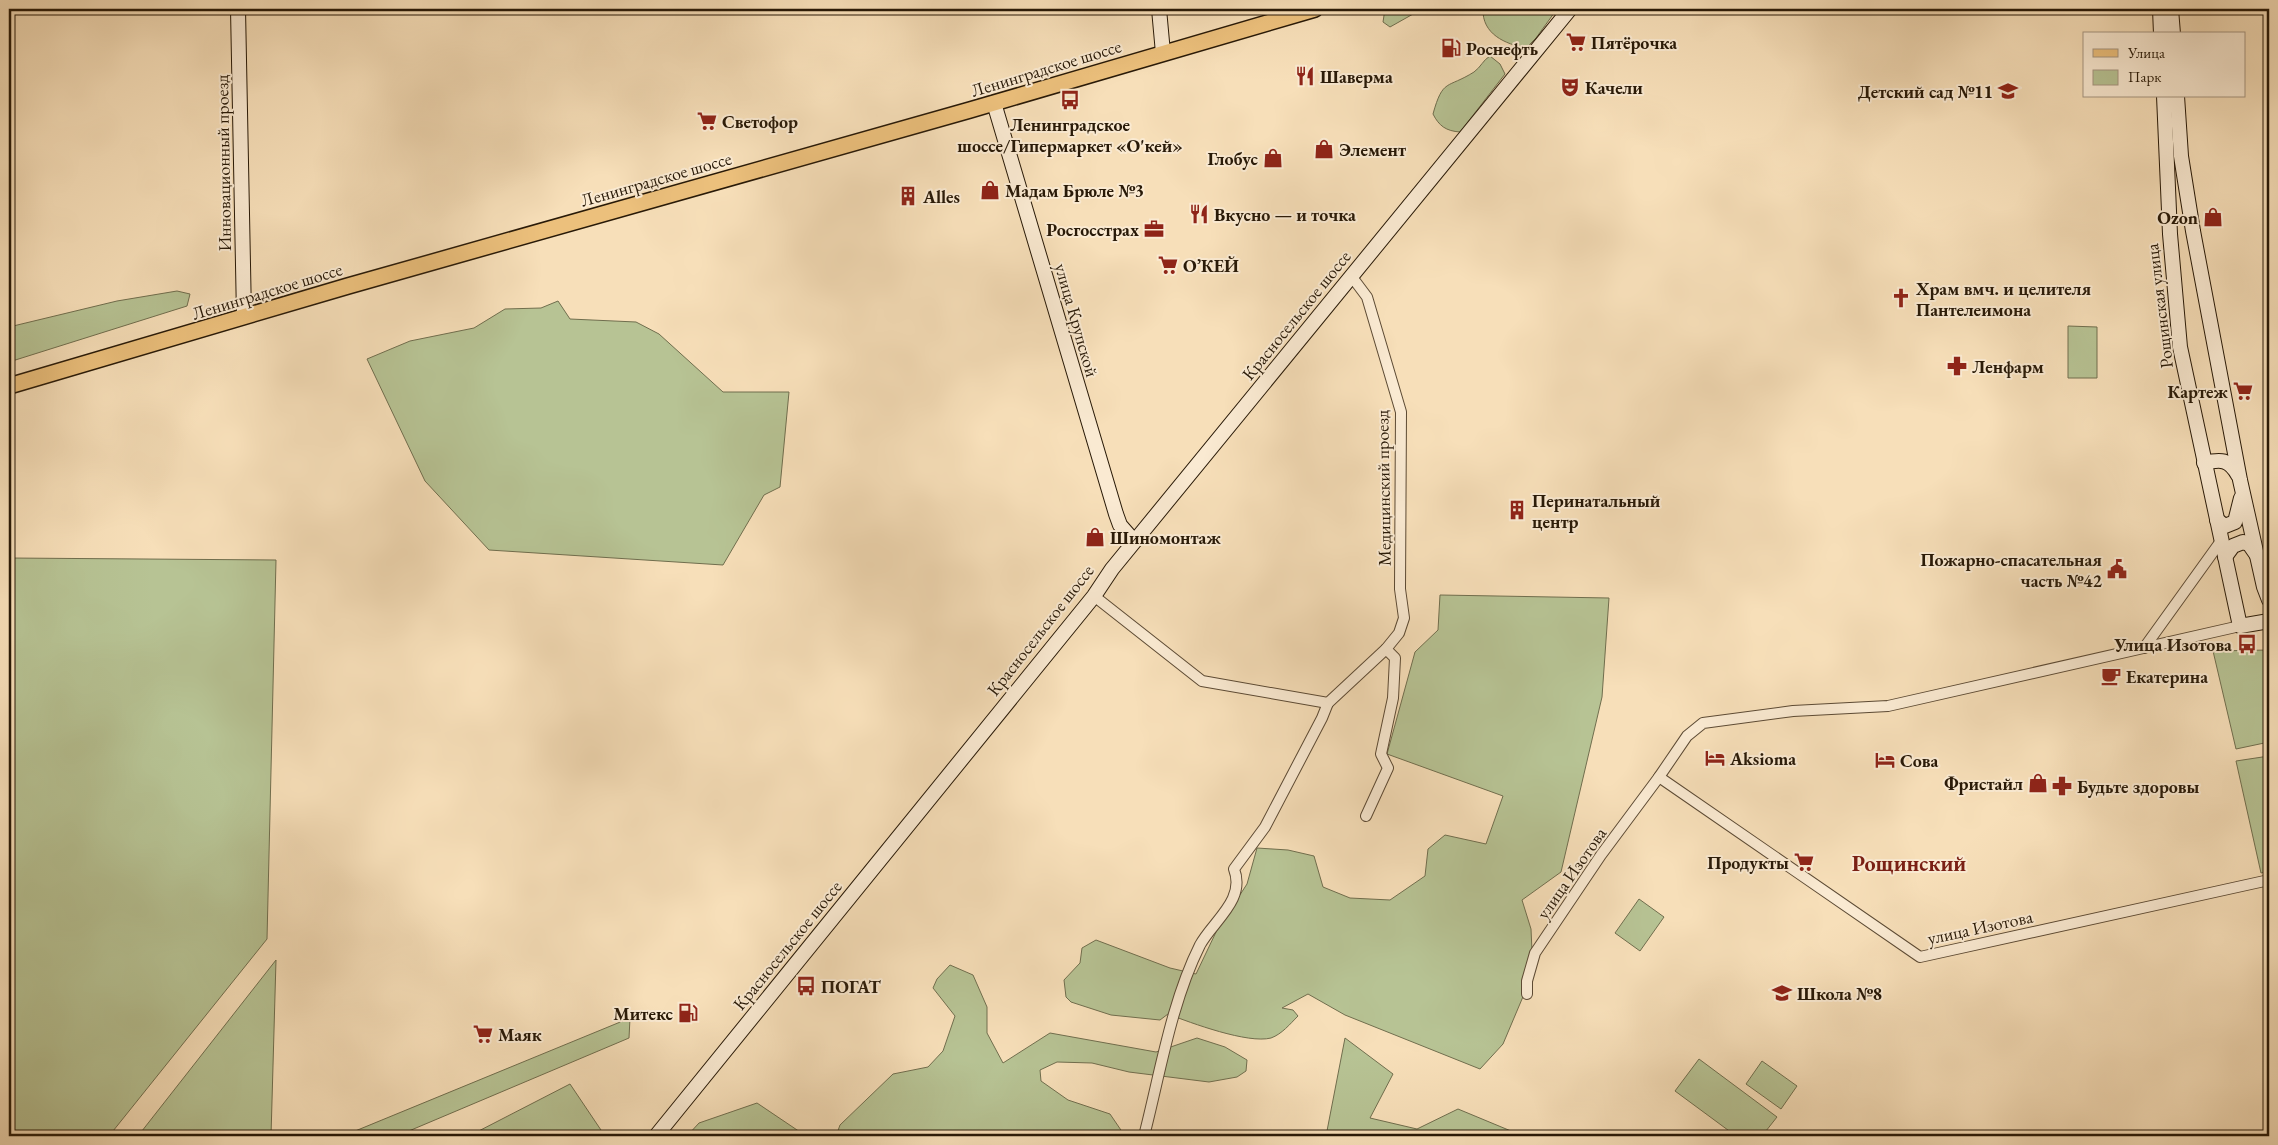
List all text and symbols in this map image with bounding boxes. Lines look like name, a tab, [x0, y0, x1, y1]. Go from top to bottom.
supermarket icon: Пятёрочка	[1565, 31, 1587, 53]
place label: Пятёрочка	[1591, 31, 1677, 54]
legend	[2083, 32, 2246, 98]
street label: Ленинградское шоссе	[968, 34, 1124, 102]
fuel station icon: Роснефть	[1440, 37, 1462, 59]
place label: Роснефть	[1466, 37, 1538, 60]
text: Улица	[2127, 43, 2165, 62]
restaurant icon: Шаверма	[1294, 65, 1316, 87]
place label: Шаверма	[1320, 65, 1393, 88]
text: Парк	[2128, 67, 2161, 86]
street label: Инновационный проезд	[210, 75, 236, 251]
theatre icon: Качели	[1559, 76, 1581, 98]
place label: Качели	[1585, 76, 1643, 99]
place label: Детский сад №11	[1858, 80, 1993, 103]
school or university icon: Детский сад №11	[1997, 80, 2019, 102]
bus stop icon: Ленинградское шоссе/Гипермаркет «О'кей»	[1059, 89, 1081, 111]
supermarket icon: Светофор	[696, 110, 718, 132]
place label: Светофор	[722, 110, 798, 133]
place label: Ленинградское шоссе/Гипермаркет «О'кей»	[957, 113, 1183, 157]
shop icon: Элемент	[1313, 138, 1335, 160]
place label: Элемент	[1339, 138, 1406, 161]
street label: Ленинградское шоссе	[578, 146, 734, 212]
place label: Глобус	[1208, 147, 1259, 170]
shop icon: Глобус	[1262, 147, 1284, 169]
shop icon: Мадам Брюле №3	[979, 179, 1001, 201]
place label: Мадам Брюле №3	[1005, 179, 1144, 202]
building icon: Alles	[897, 185, 919, 207]
place label: Alles	[922, 185, 960, 208]
restaurant icon: Вкусно — и точка	[1188, 203, 1210, 225]
place label: Вкусно — и точка	[1214, 203, 1356, 226]
place label: Ozon	[2157, 206, 2198, 229]
shop icon: Ozon	[2202, 206, 2224, 228]
place label: Росгосстрах	[1046, 218, 1139, 241]
office icon: Росгосстрах	[1143, 218, 1165, 240]
street label: Рощинская улица	[2140, 241, 2178, 370]
street label: Красносельское шоссе	[1237, 245, 1355, 385]
supermarket icon: О’КЕЙ	[1157, 254, 1179, 276]
place label: О’КЕЙ	[1183, 254, 1239, 277]
street label: Ленинградское шоссе	[189, 257, 345, 325]
street label: улица Крупской	[1050, 261, 1104, 380]
place label: Храм вмч. и целителя Пантелеимона	[1915, 277, 2091, 321]
church icon: Храм вмч. и целителя Пантелеимона	[1890, 287, 1912, 309]
pharmacy icon: Ленфарм	[1946, 355, 1968, 377]
place label: Ленфарм	[1972, 355, 2044, 378]
place label: Картеж	[2168, 380, 2229, 403]
supermarket icon: Картеж	[2232, 380, 2254, 402]
street label: Медицинский проезд	[1370, 410, 1396, 566]
place label: Перинатальный центр	[1532, 489, 1661, 533]
building icon: Перинатальный центр	[1506, 499, 1528, 521]
shop icon: Шиномонтаж	[1084, 526, 1106, 548]
place label: Шиномонтаж	[1110, 526, 1221, 549]
place label: Пожарно-спасательная часть №42	[1920, 548, 2102, 592]
public building icon: Пожарно-спасательная часть №42	[2106, 558, 2128, 580]
street label: Красносельское шоссе	[982, 560, 1098, 700]
place label: Улица Изотова	[2113, 633, 2232, 656]
bus stop icon: Улица Изотова	[2236, 633, 2258, 655]
cafe icon: Екатерина	[2100, 665, 2122, 687]
place label: Екатерина	[2126, 665, 2208, 688]
hotel icon: Aksioma	[1704, 747, 1726, 769]
place label: Aksioma	[1729, 747, 1796, 770]
hotel icon: Сова	[1874, 749, 1896, 771]
place label: Сова	[1900, 749, 1939, 772]
place label: Фристайл	[1944, 772, 2023, 795]
shop icon: Фристайл	[2027, 772, 2049, 794]
pharmacy icon: Будьте здоровы	[2051, 775, 2073, 797]
place label: Будьте здоровы	[2077, 775, 2200, 798]
street label: улица Изотова	[1531, 822, 1612, 923]
district label: Рощинский	[1852, 849, 1966, 878]
place label: Продукты	[1707, 851, 1789, 874]
supermarket icon: Продукты	[1793, 851, 1815, 873]
street label: Красносельское шоссе	[728, 875, 846, 1015]
street label: улица Изотова	[1925, 904, 2036, 949]
bus stop icon: ПОГАТ	[795, 975, 817, 997]
place label: ПОГАТ	[821, 975, 881, 998]
school or university icon: Школа №8	[1771, 982, 1793, 1004]
place label: Школа №8	[1797, 982, 1882, 1005]
place label: Митекс	[613, 1002, 674, 1025]
fuel station icon: Митекс	[677, 1002, 699, 1024]
supermarket icon: Маяк	[472, 1023, 494, 1045]
place label: Маяк	[498, 1023, 542, 1046]

